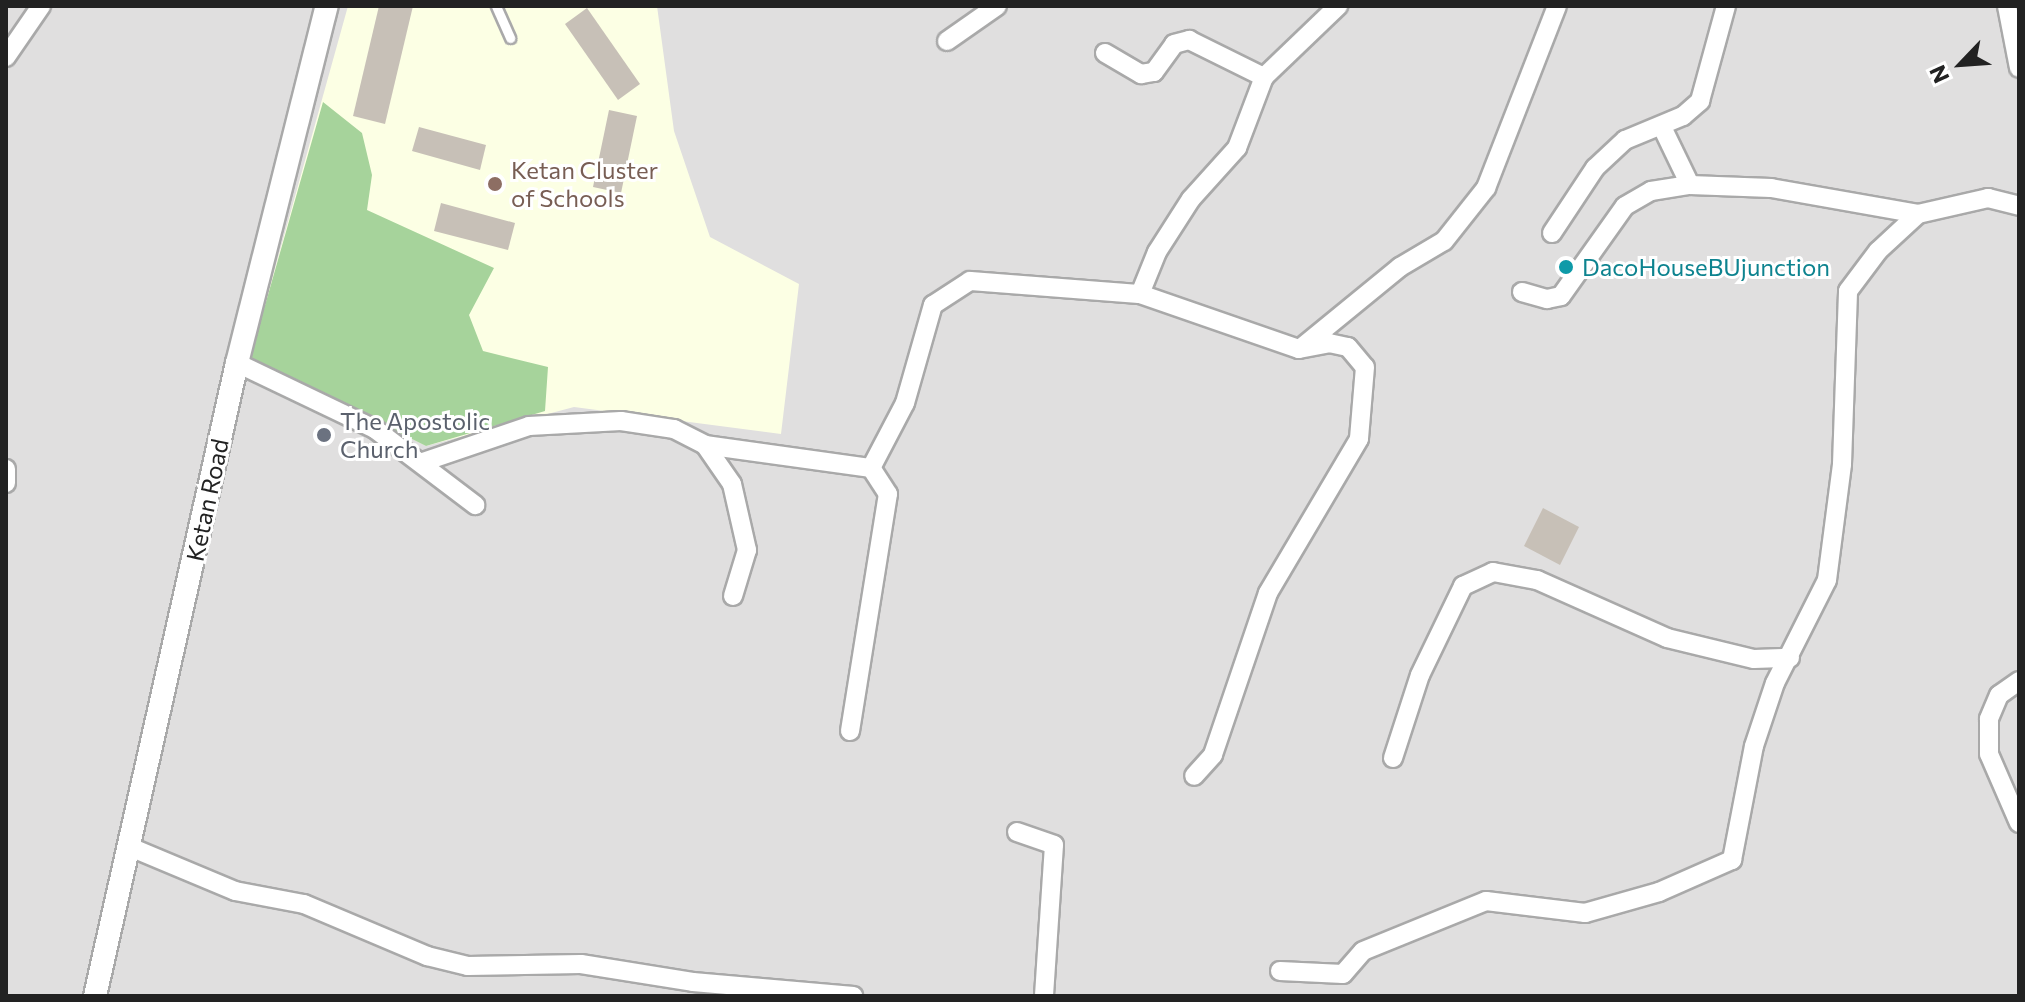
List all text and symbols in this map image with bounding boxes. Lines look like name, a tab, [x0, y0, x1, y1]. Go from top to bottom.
north arrow	[1921, 24, 2001, 104]
text: N	[1923, 61, 1955, 88]
place label: Ketan Cluster of Schools	[511, 156, 658, 212]
marker: Ketan Cluster of Schools	[486, 175, 504, 193]
place label: DacoHouseBUjunction	[1582, 253, 1830, 281]
marker: DacoHouseBUjunction	[1557, 258, 1575, 276]
place label: The Apostolic Church	[340, 407, 490, 463]
marker: The Apostolic Church	[315, 426, 333, 444]
street label: Ketan Road	[180, 436, 234, 564]

